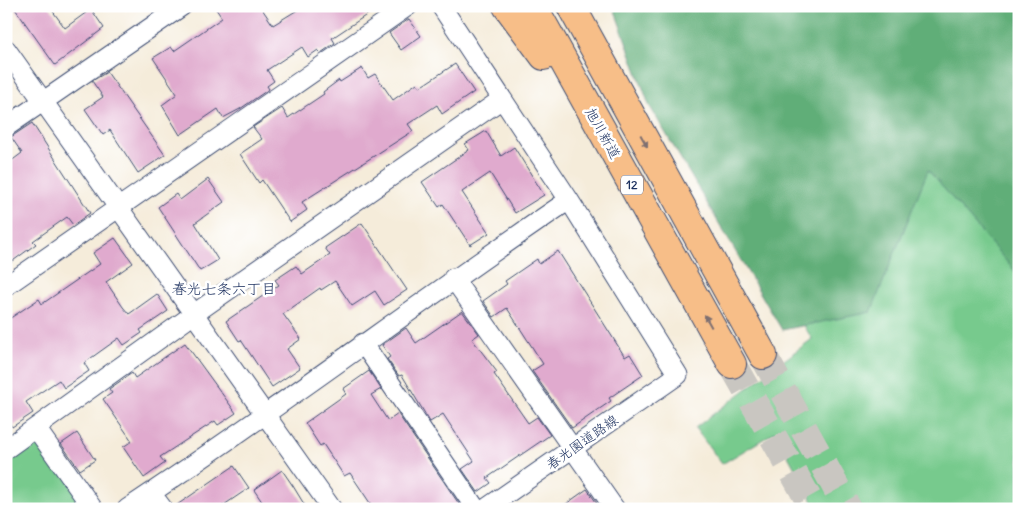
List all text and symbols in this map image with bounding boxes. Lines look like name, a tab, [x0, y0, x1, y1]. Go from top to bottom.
street label: 旭川新道	[582, 104, 624, 162]
one-way arrow	[640, 134, 649, 148]
road number: 12	[621, 176, 643, 194]
district label: 春光七条六丁目	[171, 279, 277, 298]
one-way arrow	[704, 315, 713, 328]
street label: 春光園道路線	[542, 411, 622, 473]

